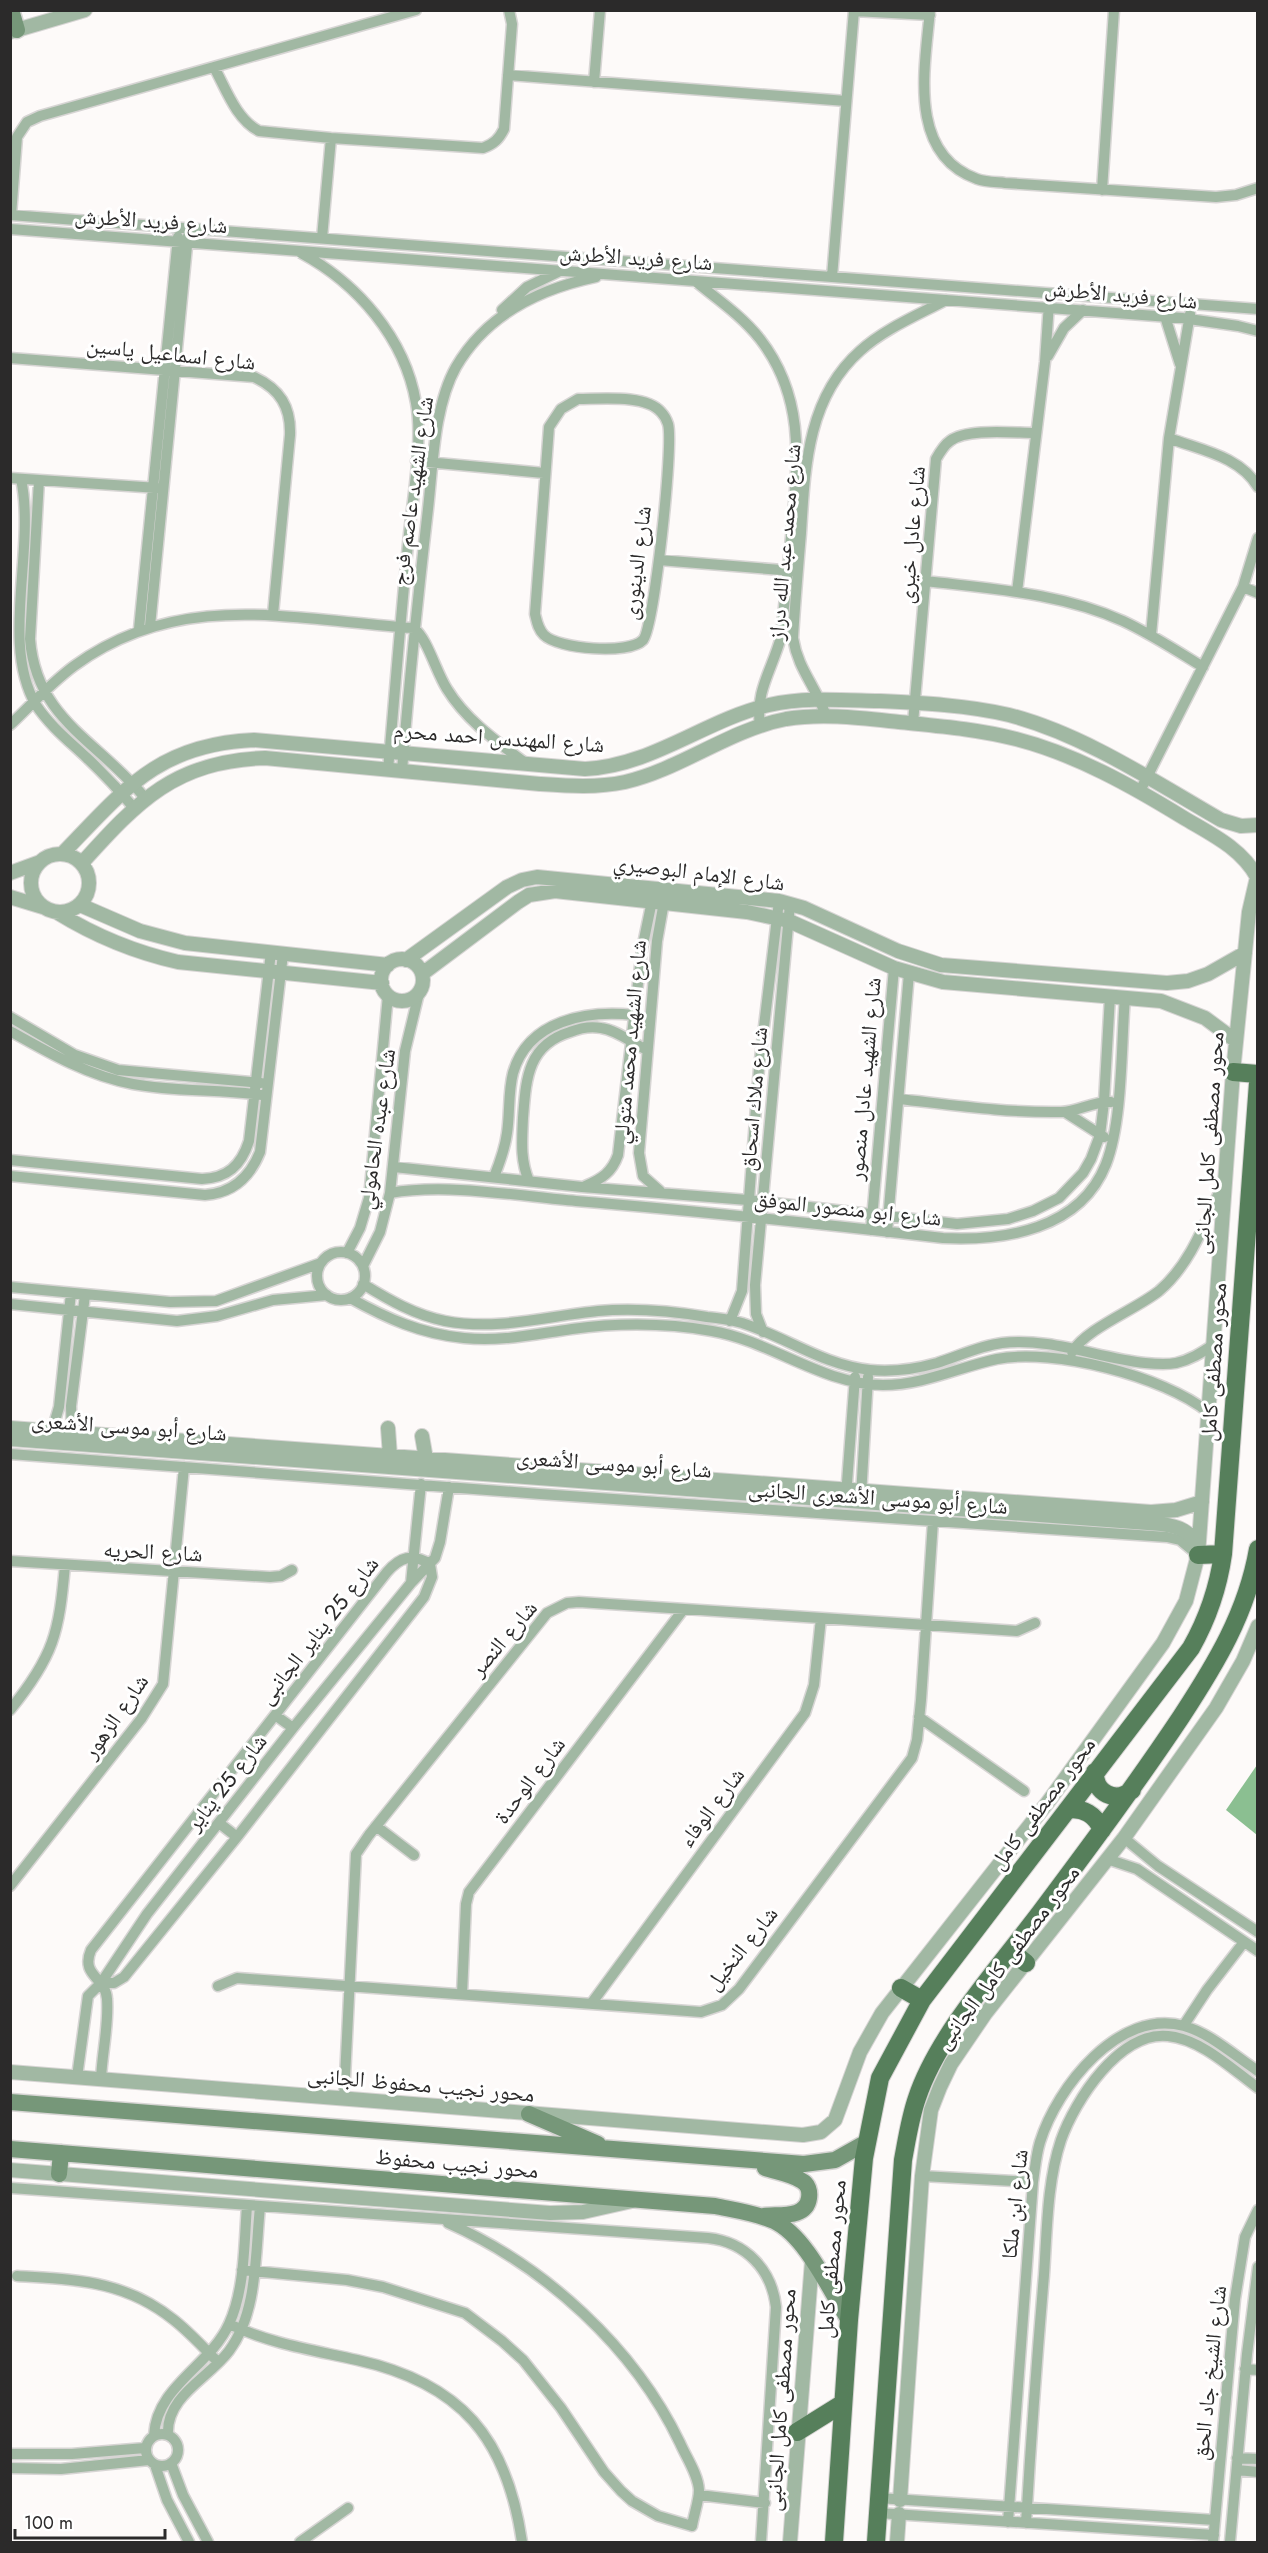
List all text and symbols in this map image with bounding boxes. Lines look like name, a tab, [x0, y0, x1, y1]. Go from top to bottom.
street label: شارع فريد الأطرش	[73, 199, 229, 241]
street label: شارع فريد الأطرش	[558, 236, 714, 278]
street label: شارع فريد الأطرش	[1043, 271, 1199, 317]
street label: شارع اسماعيل ياسين	[85, 328, 257, 378]
street label: شارع الشهيد عاصم فرج	[383, 394, 441, 588]
street label: شارع محمد عبد الله دراز	[759, 443, 809, 642]
street label: شارع عادل خيرى	[889, 465, 933, 605]
street label: شارع الدينورى	[613, 504, 659, 622]
street label: شارع المهندس احمد محرم	[393, 714, 605, 760]
street label: شارع الإمام البوصيري	[611, 846, 786, 900]
street label: شارع الشهيد محمد متولي	[604, 938, 655, 1146]
street label: شارع الشهيد عادل منصور	[839, 976, 889, 1183]
street label: شارع ملاك اسحاق	[731, 1025, 775, 1173]
street label: محور مصطفى كامل الجانبى	[1184, 1030, 1232, 1256]
street label: شارع عبده الحامولي	[349, 1046, 405, 1212]
street label: شارع ابو منصور الموفق	[753, 1182, 943, 1234]
street label: محور مصطفى كامل	[1191, 1282, 1235, 1442]
street label: شارع أبو موسى الأشعرى	[30, 1403, 228, 1449]
street label: شارع أبو موسى الأشعرى	[515, 1440, 713, 1486]
street label: شارع أبو موسى الأشعرى الجانبى	[747, 1472, 1009, 1522]
street label: شارع الحريه	[103, 1532, 203, 1570]
street label: شارع 25 يناير الجانبى	[250, 1549, 386, 1711]
street label: شارع النصر	[461, 1593, 544, 1684]
street label: شارع الزهور	[73, 1667, 156, 1766]
street label: شارع 25 يناير	[177, 1726, 274, 1838]
street label: شارع الوحدة	[486, 1730, 572, 1830]
street label: محور مصطفى كامل	[981, 1730, 1103, 1876]
street label: شارع الوفاء	[670, 1760, 752, 1854]
street label: محور مصطفى كامل الجانبى	[927, 1858, 1087, 2056]
street label: شارع النخيل	[697, 1899, 785, 1997]
street label: محور نجيب محفوظ الجانبى	[306, 2058, 536, 2110]
street label: محور نجيب محفوظ	[374, 2140, 540, 2186]
street label: شارع ابن ملكا	[992, 2147, 1036, 2261]
street label: محور مصطفى كامل	[808, 2178, 854, 2340]
street label: شارع الشيخ جاد الحق	[1184, 2284, 1234, 2462]
street label: محور مصطفى كامل الجانبى	[756, 2287, 804, 2513]
scale bar	[15, 2502, 165, 2540]
text: 100 m	[24, 2510, 73, 2536]

